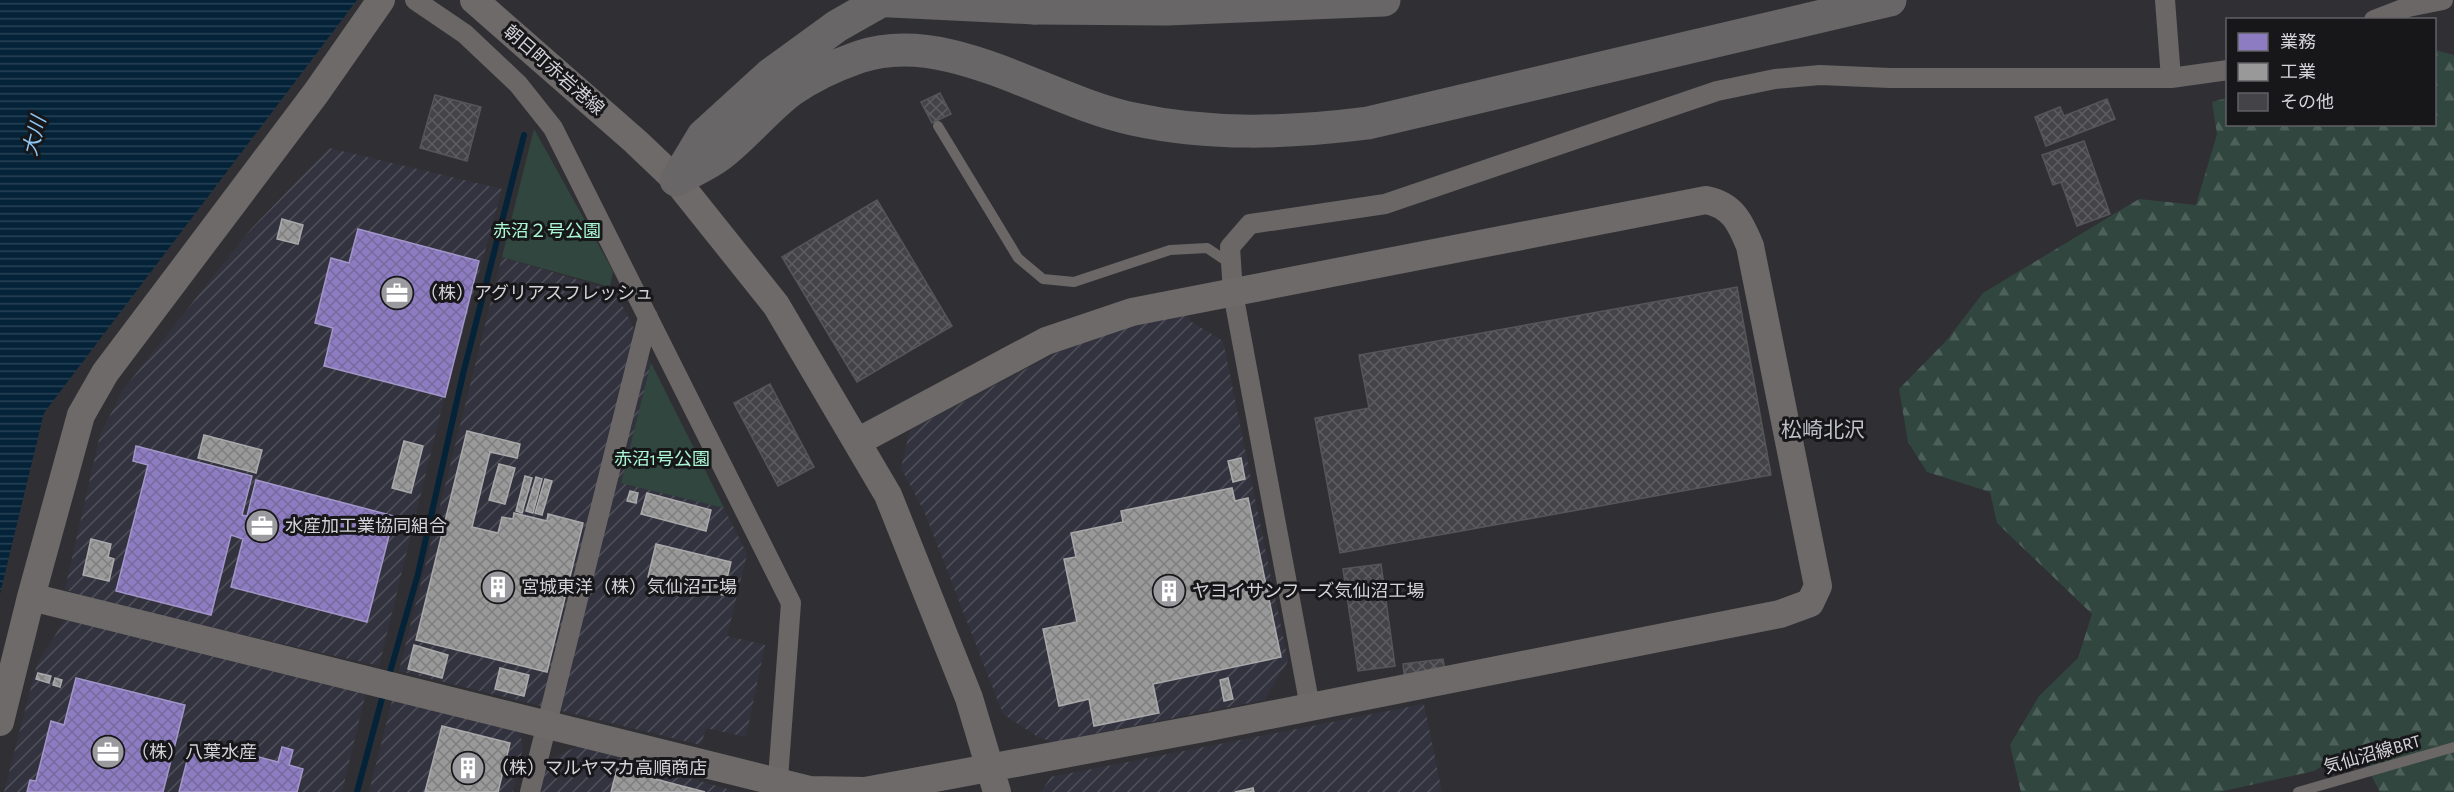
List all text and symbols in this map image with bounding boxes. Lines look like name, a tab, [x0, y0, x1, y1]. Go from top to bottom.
legend	[2226, 18, 2436, 126]
street label: 朝日町赤岩港線	[500, 21, 608, 119]
text: 業務	[2280, 33, 2316, 52]
text: 工業	[2280, 63, 2316, 82]
text: その他	[2280, 93, 2334, 112]
water label: 大川	[19, 112, 50, 158]
park label: 赤沼２号公園	[493, 222, 601, 241]
office icon: （株）アグリアスフレッシュ	[379, 275, 415, 311]
place label: （株）アグリアスフレッシュ	[420, 283, 653, 303]
district label: 松崎北沢	[1781, 419, 1865, 441]
park label: 赤沼1号公園	[614, 450, 710, 469]
office icon: 水産加工業協同組合	[244, 508, 280, 544]
place label: 水産加工業協同組合	[285, 516, 447, 536]
building icon: 宮城東洋（株）気仙沼工場	[480, 569, 516, 605]
building icon: ヤヨイサンフーズ気仙沼工場	[1151, 573, 1187, 609]
place label: 宮城東洋（株）気仙沼工場	[521, 577, 737, 597]
place label: ヤヨイサンフーズ気仙沼工場	[1192, 581, 1425, 601]
street label: 気仙沼線BRT	[2321, 731, 2423, 777]
office icon: （株）八葉水産	[90, 734, 126, 770]
place label: （株）八葉水産	[131, 742, 257, 762]
building icon: （株）マルヤマカ高順商店	[450, 750, 486, 786]
place label: （株）マルヤマカ高順商店	[491, 758, 707, 778]

